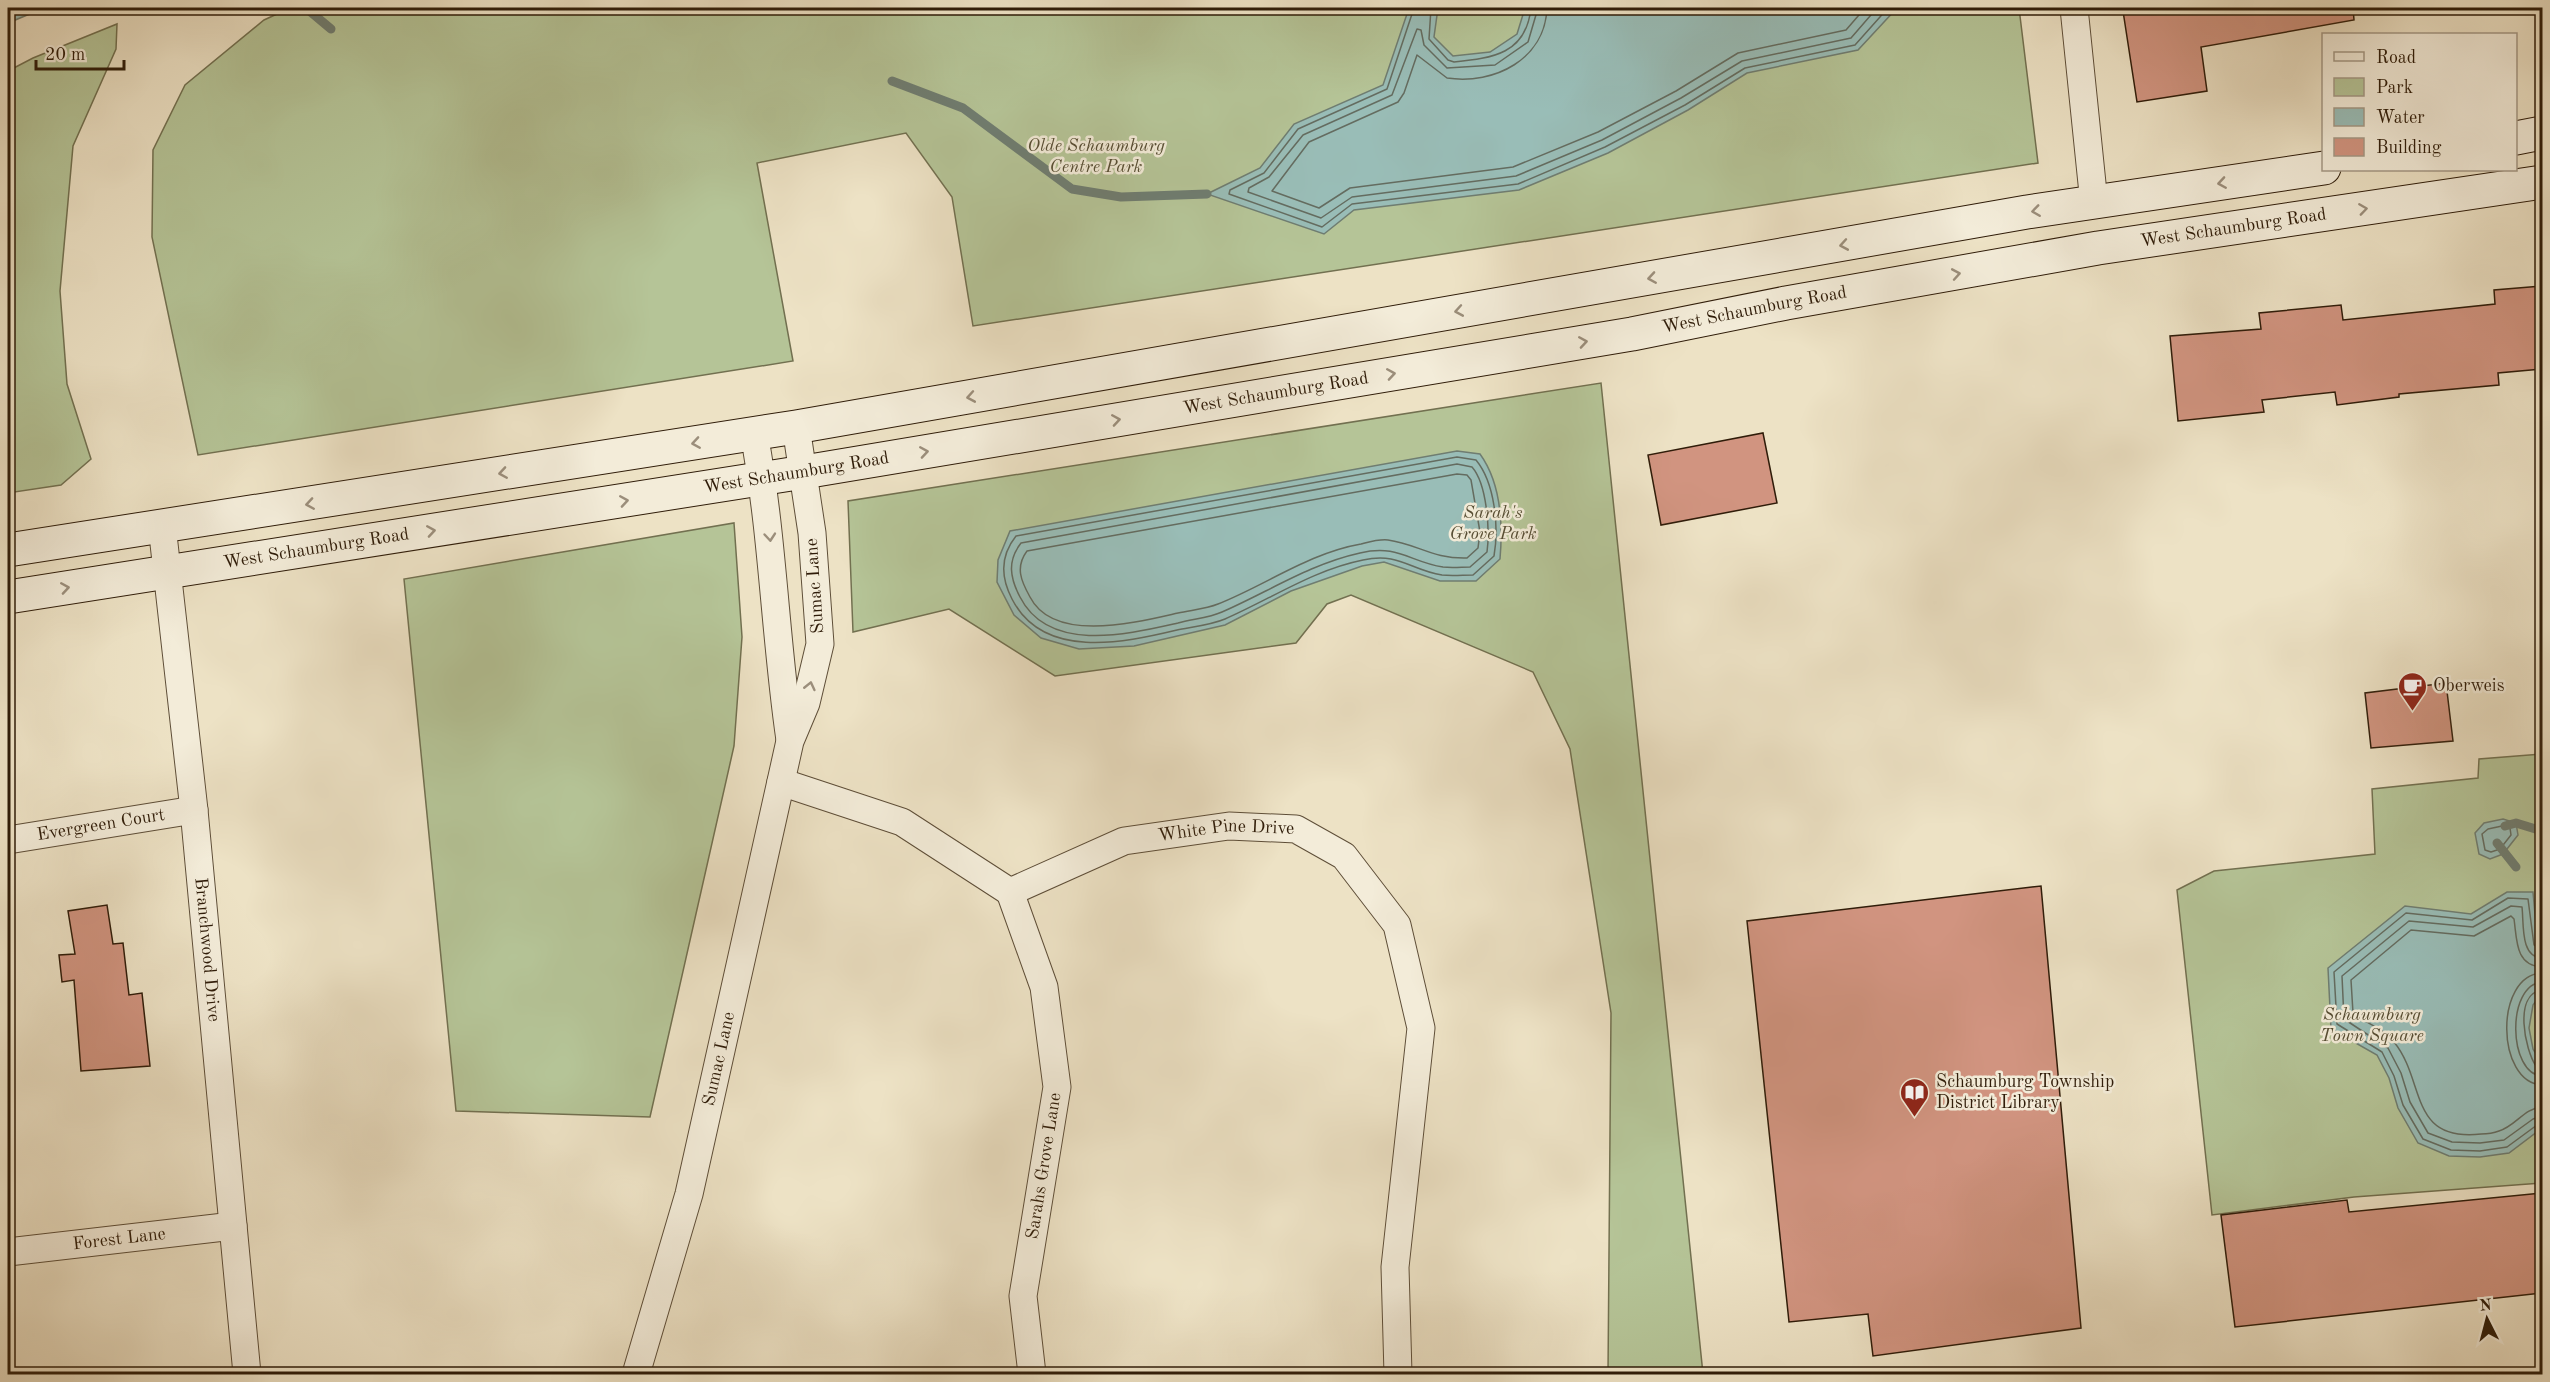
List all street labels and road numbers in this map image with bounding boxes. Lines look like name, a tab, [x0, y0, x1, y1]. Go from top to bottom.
street label: West Schaumburg Road	[2139, 205, 2328, 251]
street label: West Schaumburg Road	[1661, 283, 1848, 337]
street label: West Schaumburg Road	[1182, 369, 1370, 418]
street label: West Schaumburg Road	[702, 449, 890, 497]
street label: West Schaumburg Road	[222, 525, 410, 572]
street label: Sumac Lane	[803, 538, 827, 634]
street label: Evergreen Court	[35, 806, 166, 844]
street label: White Pine Drive	[1157, 817, 1295, 845]
street label: Branchwood Drive	[191, 877, 223, 1023]
street label: Sumac Lane	[700, 1010, 738, 1108]
street label: Sarahs Grove Lane	[1024, 1091, 1064, 1241]
street label: Forest Lane	[72, 1225, 167, 1253]

